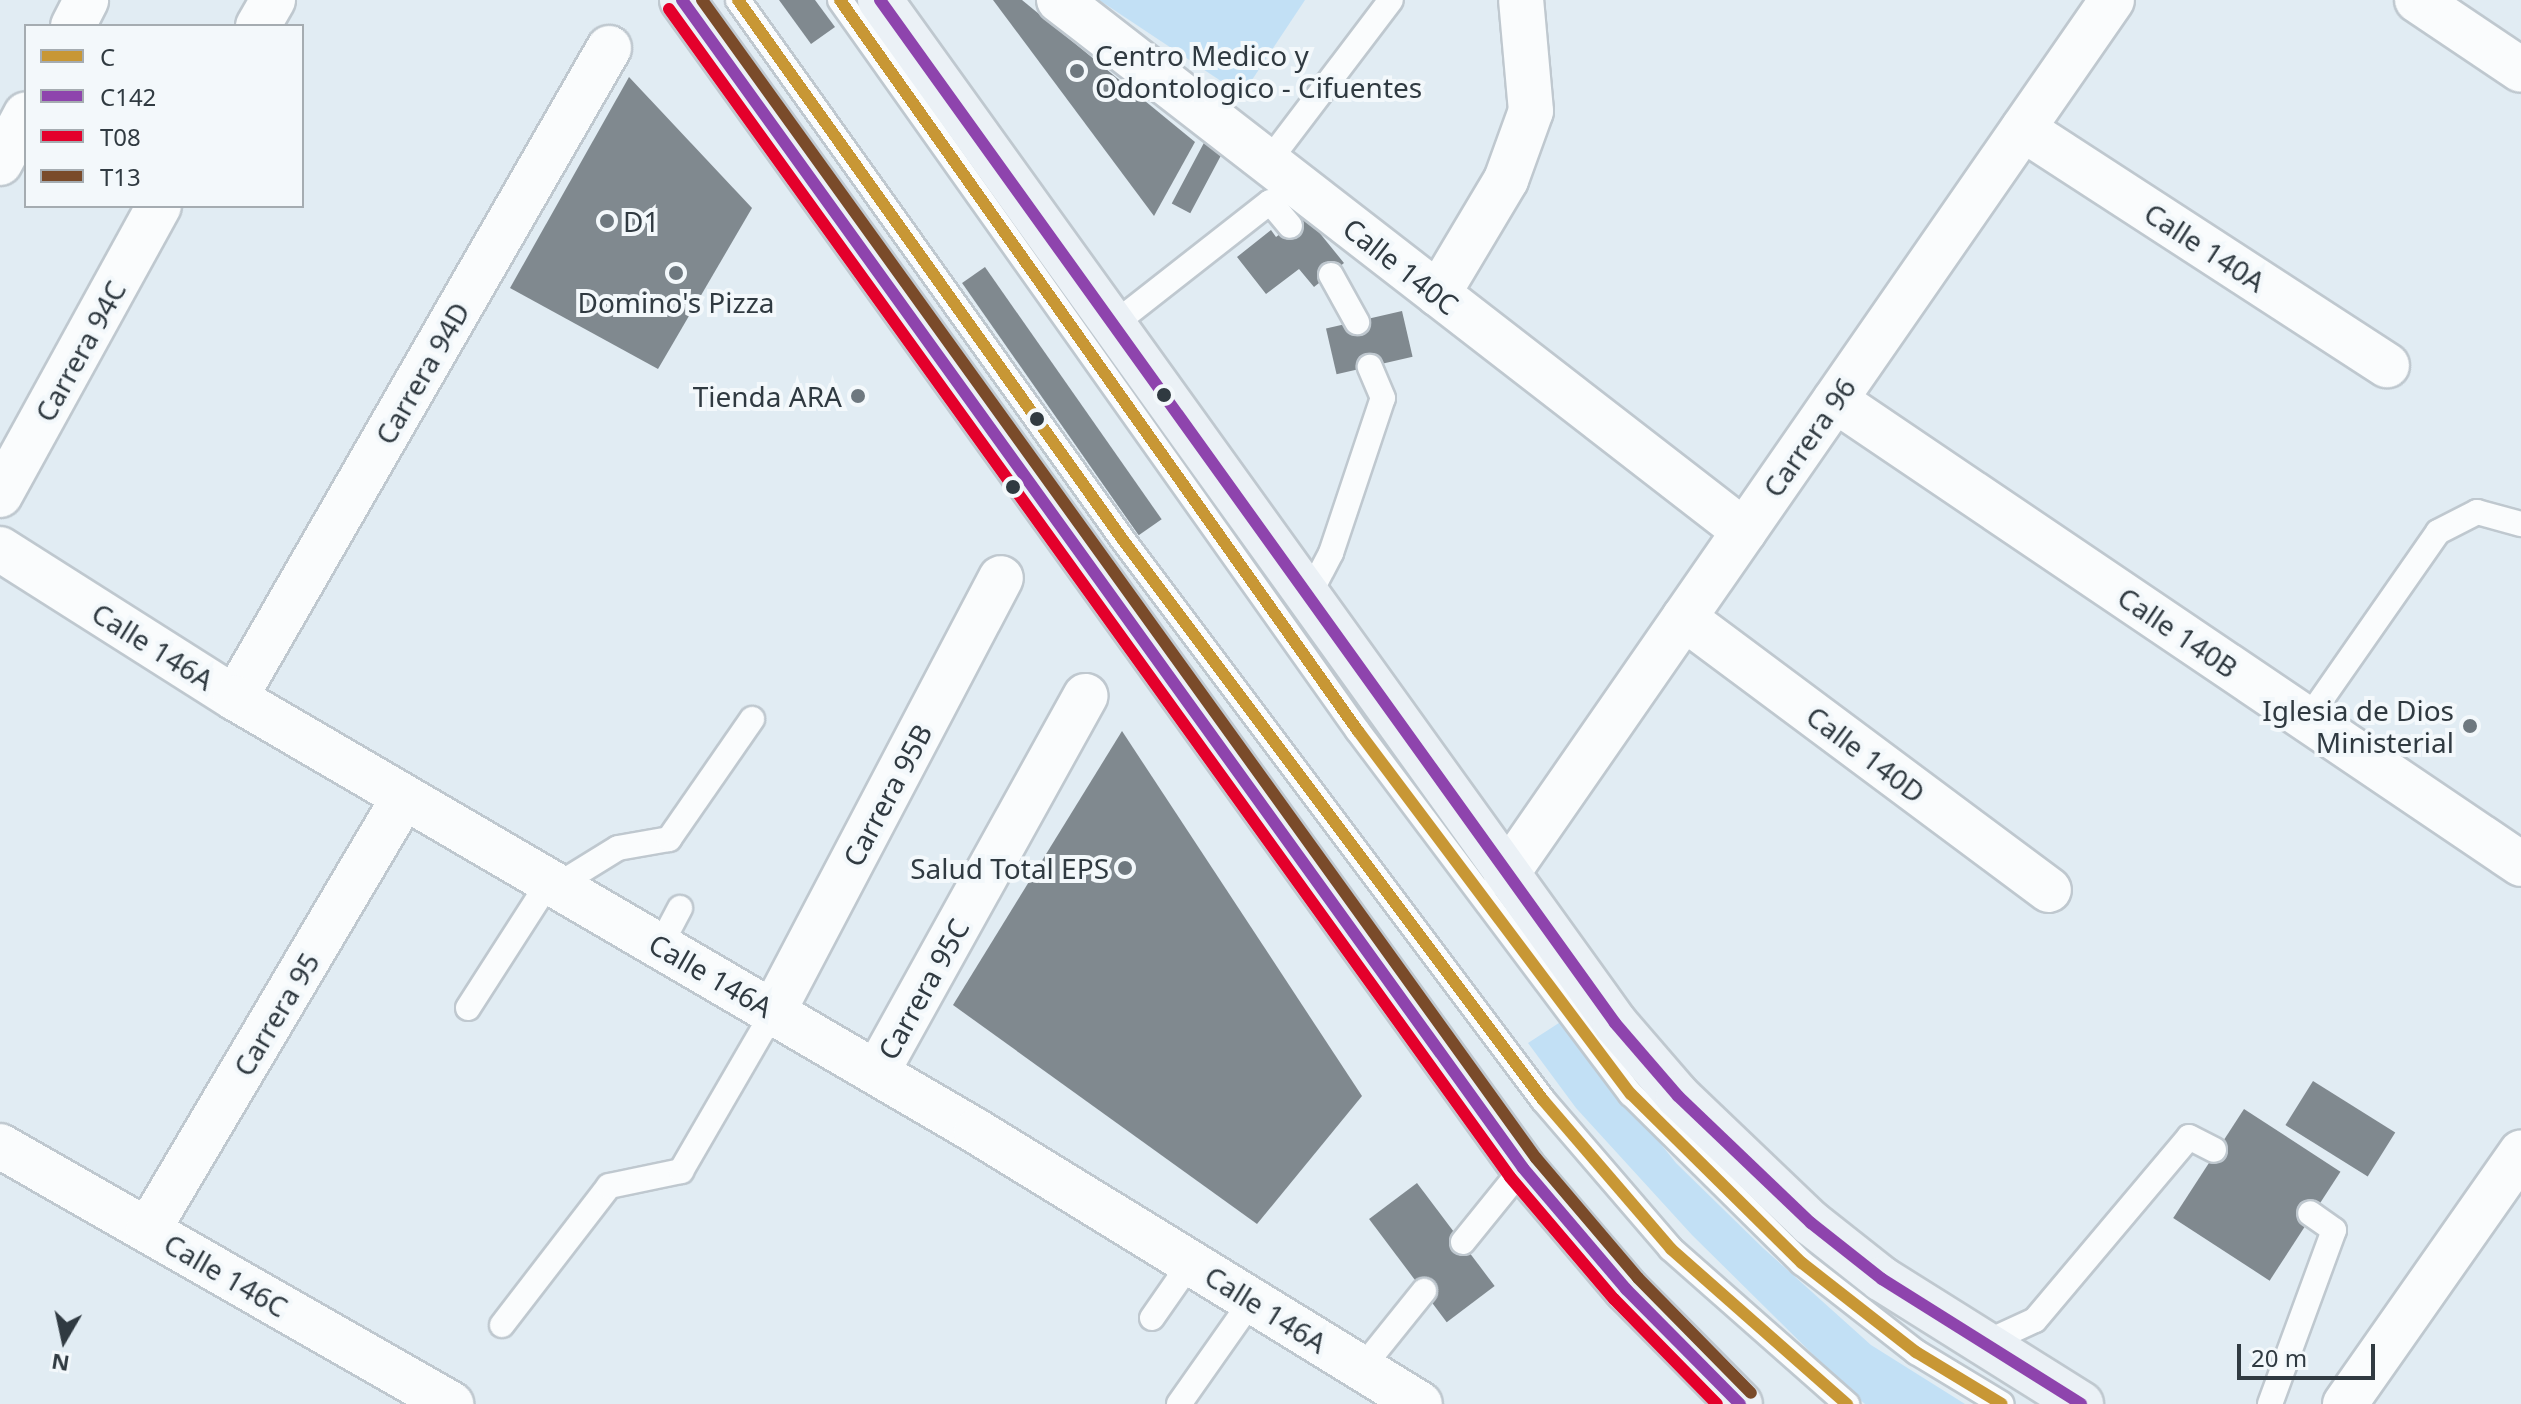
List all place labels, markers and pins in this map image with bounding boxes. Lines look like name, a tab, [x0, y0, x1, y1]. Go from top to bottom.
place label: Centro Medico y Odontologico - Cifuentes	[1095, 38, 1422, 104]
marker: Centro Medico y Odontologico - Cifuentes	[1066, 60, 1088, 82]
place label: D1	[623, 204, 659, 238]
marker: D1	[598, 212, 616, 230]
marker: Domino's Pizza	[667, 264, 685, 282]
place label: Domino's Pizza	[577, 285, 775, 319]
place label: Tienda ARA	[693, 379, 842, 413]
marker: Tienda ARA	[849, 387, 867, 405]
unlabelled marker	[1156, 387, 1172, 403]
unlabelled marker	[1029, 411, 1045, 427]
unlabelled marker	[1005, 479, 1021, 495]
place label: Iglesia de Dios Ministerial	[2262, 693, 2454, 759]
marker: Iglesia de Dios Ministerial	[2461, 717, 2479, 735]
place label: Salud Total EPS	[910, 851, 1109, 885]
marker: Salud Total EPS	[1116, 859, 1134, 877]

